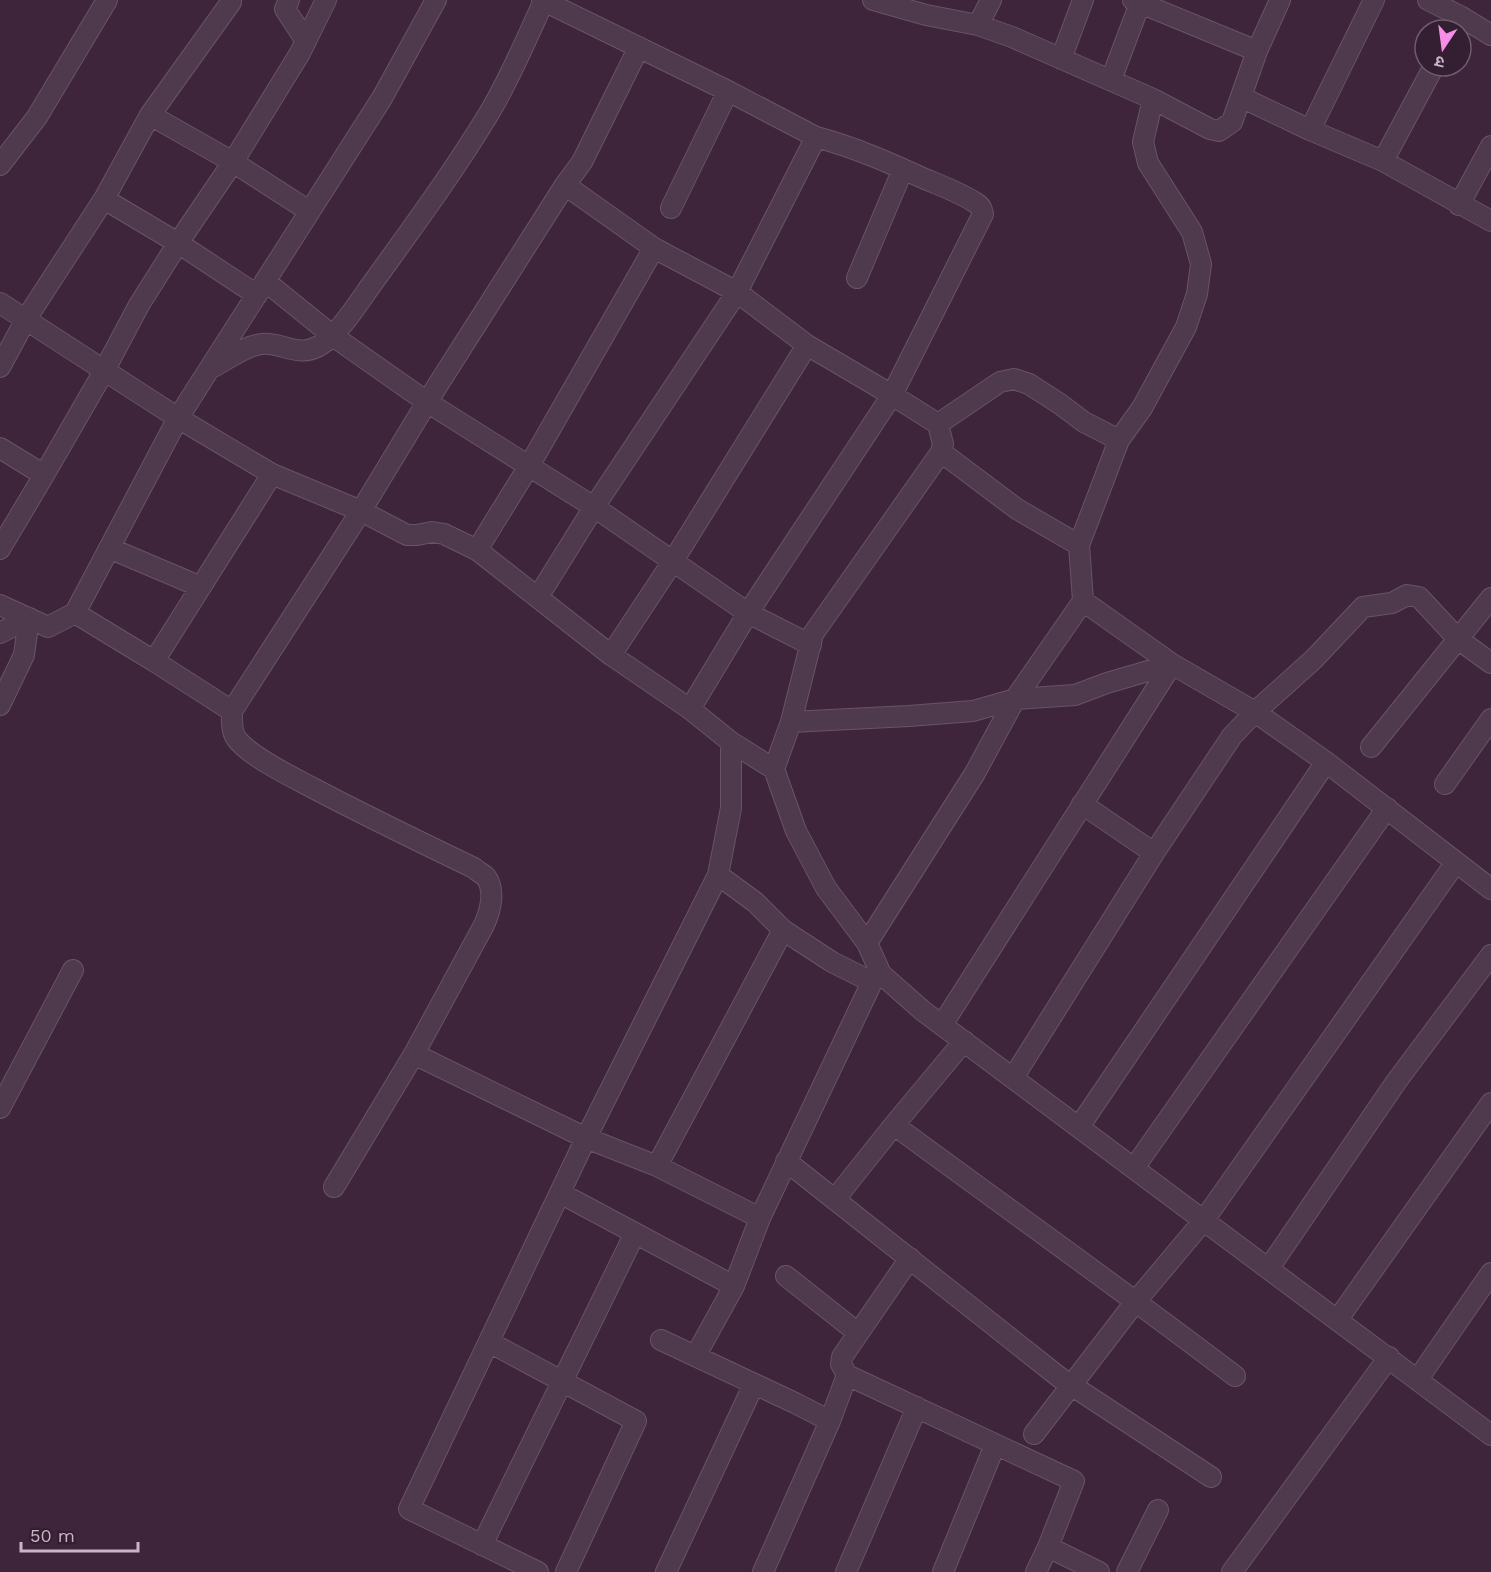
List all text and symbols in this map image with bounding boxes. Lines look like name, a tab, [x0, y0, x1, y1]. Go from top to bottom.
north arrow	[1413, 18, 1473, 78]
text: उ	[1432, 52, 1446, 72]
scale bar	[21, 1515, 138, 1553]
text: 50 m	[30, 1525, 75, 1546]

